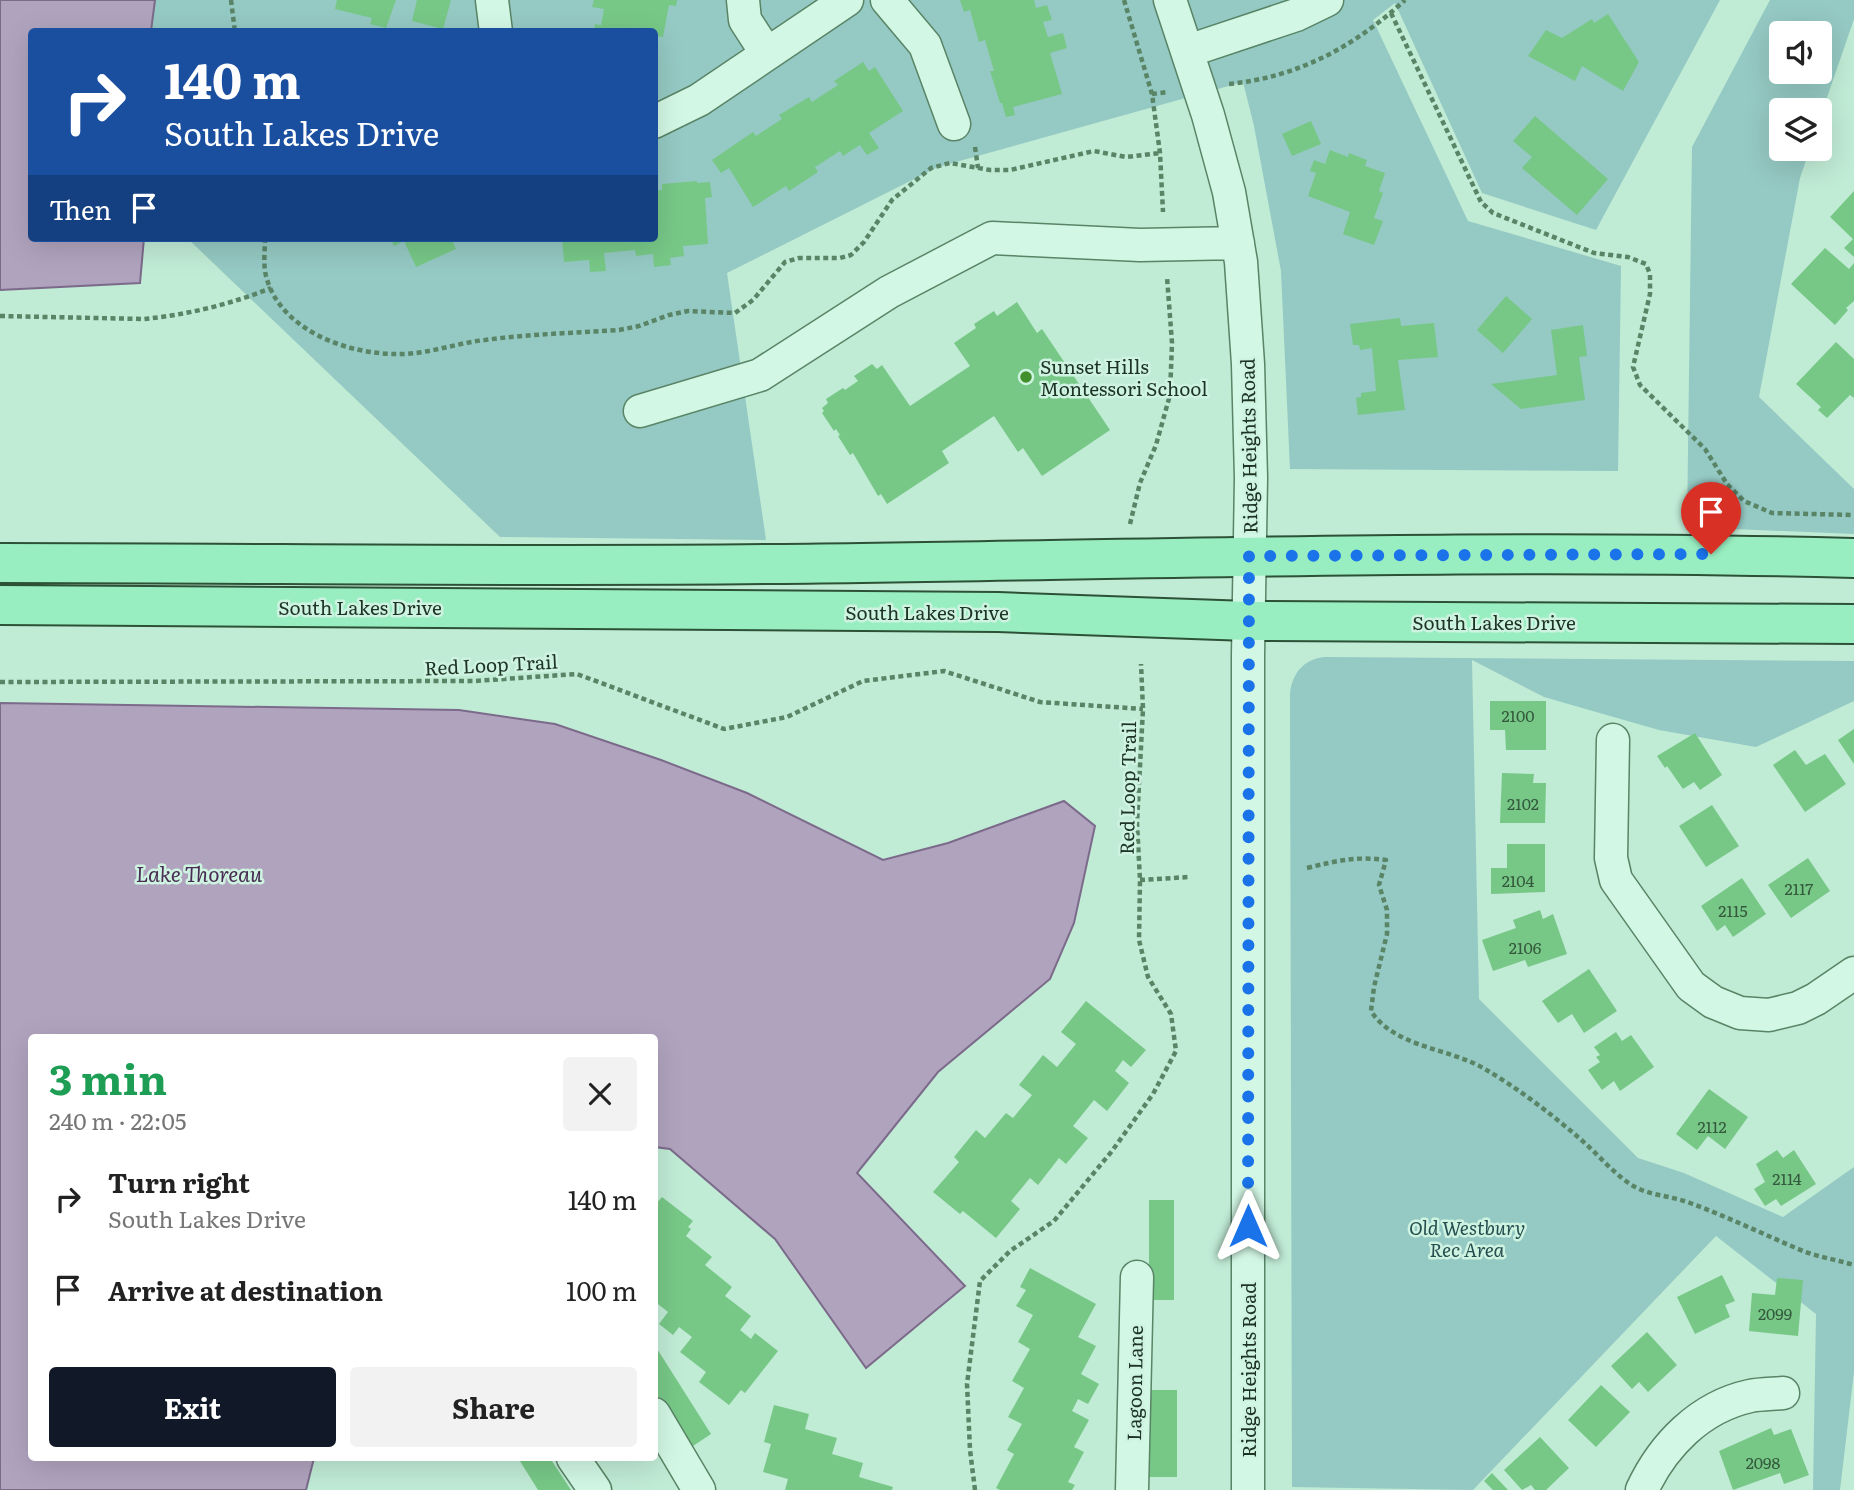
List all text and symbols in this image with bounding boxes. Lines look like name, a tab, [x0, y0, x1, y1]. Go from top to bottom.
map controls	[1769, 21, 1832, 161]
button: sound	[1769, 21, 1832, 84]
text: 140 m	[164, 41, 301, 114]
icon: right	[49, 56, 140, 147]
button: layers	[1769, 98, 1832, 161]
text: South Lakes Drive	[164, 108, 439, 156]
text: Then	[49, 189, 111, 228]
icon: arrive	[125, 189, 163, 227]
place label: Sunset Hills Montessori School	[1040, 352, 1208, 402]
street label: Ridge Heights Road	[1232, 358, 1264, 534]
marker: Sunset Hills Montessori School	[1018, 369, 1034, 385]
pin	[1681, 482, 1741, 554]
icon: arrive	[1692, 493, 1730, 531]
street label: South Lakes Drive	[278, 593, 442, 621]
street label: South Lakes Drive	[845, 598, 1009, 626]
street label: South Lakes Drive	[1412, 608, 1576, 636]
street label: Red Loop Trail	[424, 647, 558, 681]
house number: 2100	[1501, 703, 1535, 727]
street label: Red Loop Trail	[1112, 721, 1142, 855]
house number: 2102	[1507, 791, 1539, 815]
water label: Lake Thoreau	[136, 857, 263, 888]
house number: 2104	[1502, 868, 1535, 892]
house number: 2117	[1785, 876, 1813, 900]
house number: 2115	[1718, 898, 1748, 922]
house number: 2106	[1509, 935, 1542, 959]
text: 3 min	[49, 1046, 167, 1108]
button: close	[563, 1057, 637, 1131]
text: 240 m · 22:05	[49, 1103, 186, 1137]
house number: 2112	[1697, 1114, 1727, 1138]
text: Turn right	[108, 1162, 250, 1201]
house number: 2114	[1772, 1166, 1802, 1190]
text: 140 m	[568, 1179, 637, 1218]
icon: right	[49, 1180, 87, 1218]
position arrow	[1211, 1189, 1285, 1263]
text: South Lakes Drive	[108, 1201, 306, 1235]
park label: Old Westbury Rec Area	[1409, 1213, 1525, 1263]
text: Arrive at destination	[108, 1270, 383, 1309]
text: 100 m	[566, 1270, 637, 1309]
icon: arrive	[49, 1271, 87, 1309]
street label: Ridge Heights Road	[1234, 1282, 1262, 1458]
house number: 2099	[1758, 1301, 1792, 1325]
street label: Lagoon Lane	[1119, 1325, 1149, 1441]
button: Exit	[49, 1367, 336, 1447]
button: Share	[350, 1367, 637, 1447]
house number: 2098	[1746, 1450, 1780, 1474]

